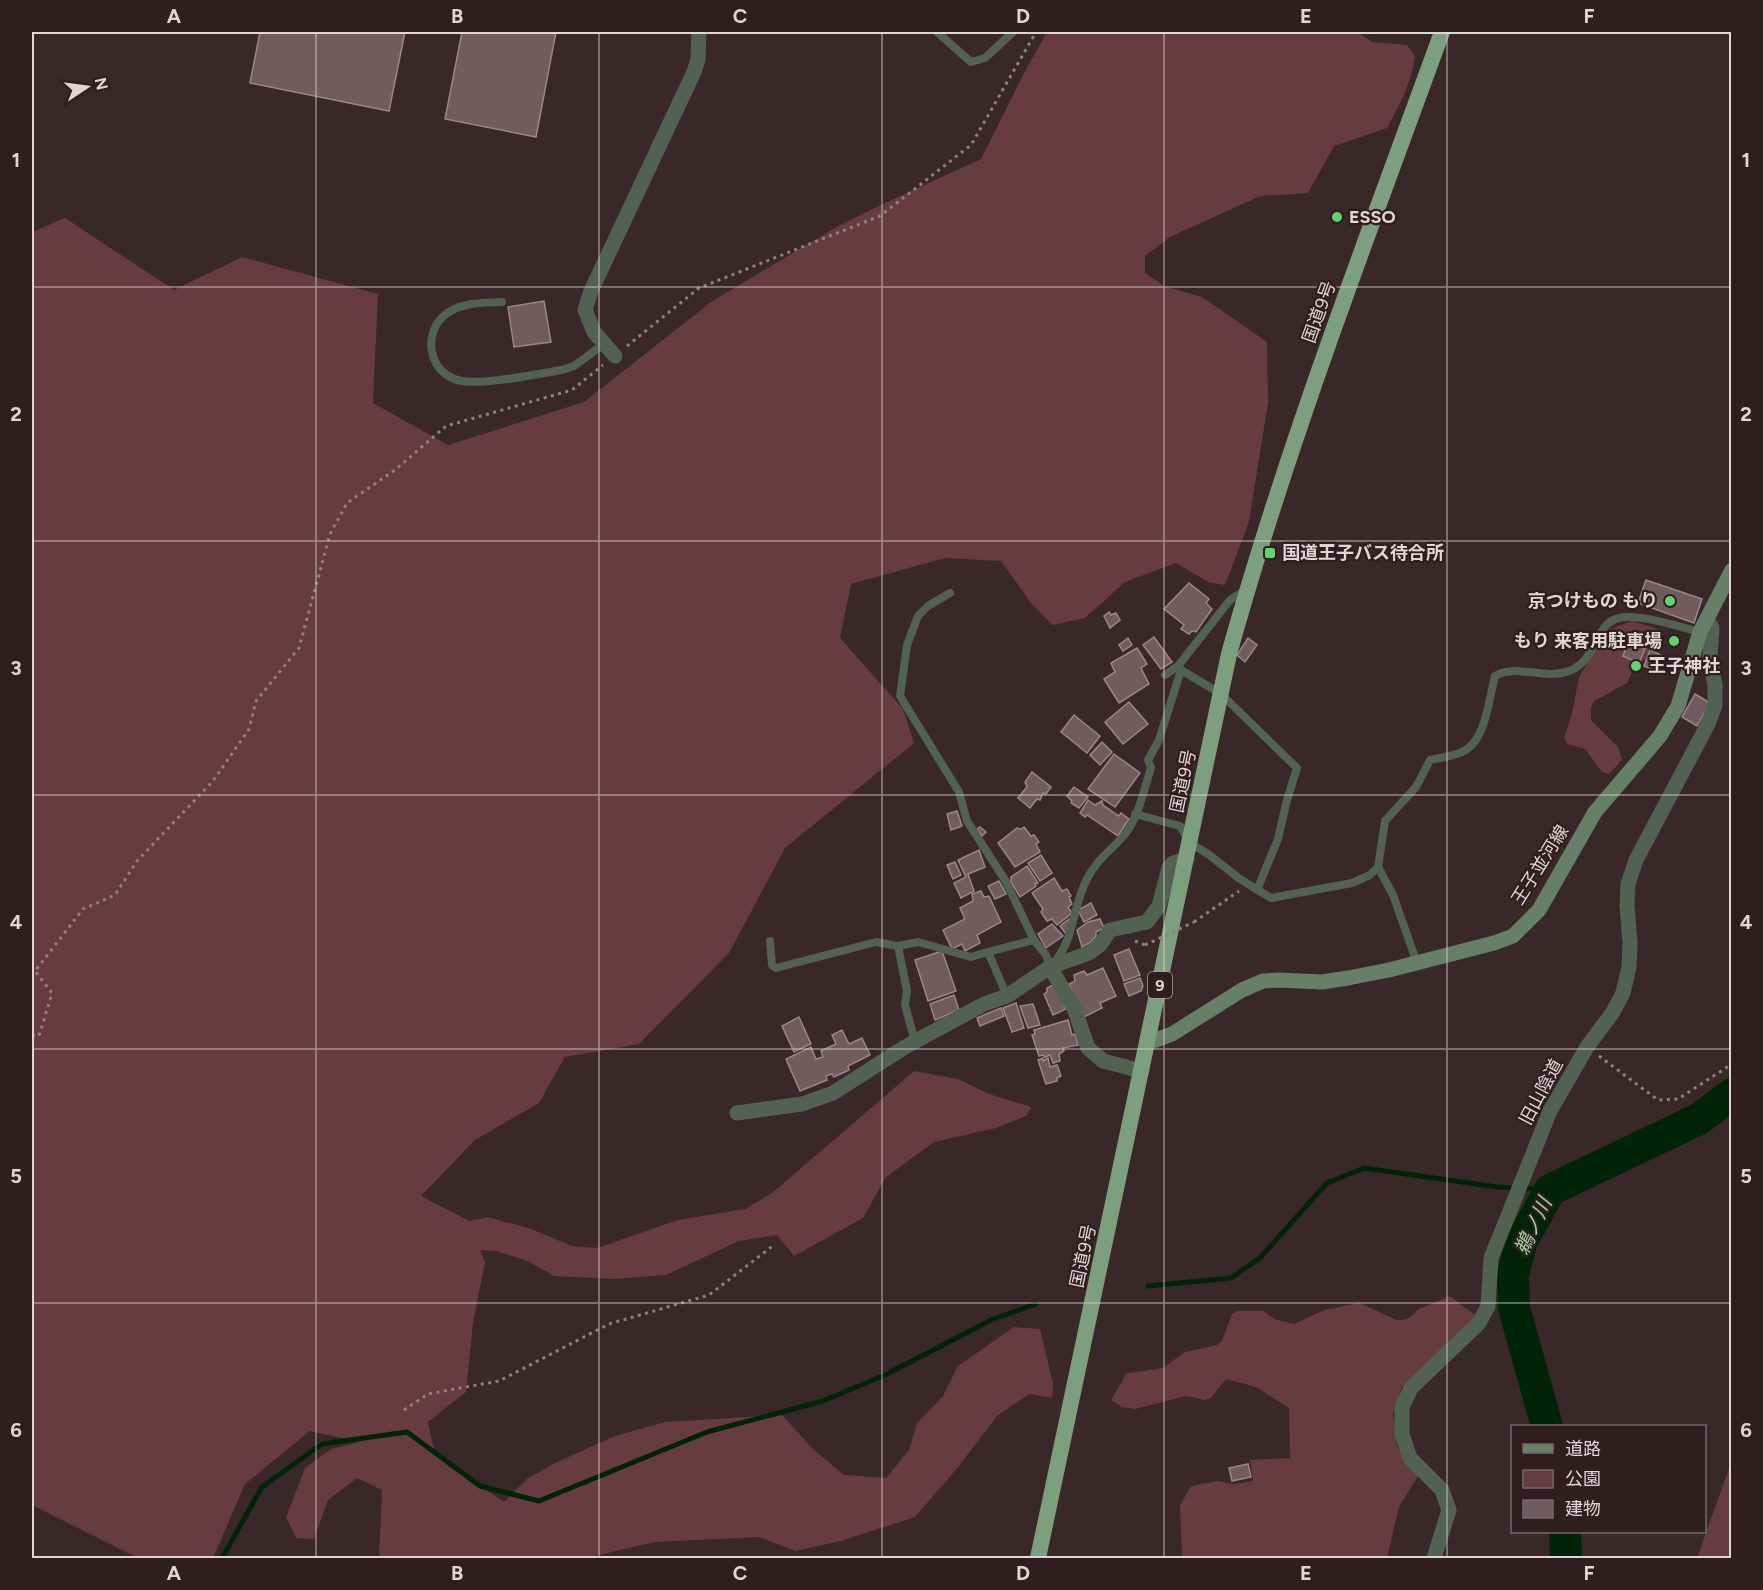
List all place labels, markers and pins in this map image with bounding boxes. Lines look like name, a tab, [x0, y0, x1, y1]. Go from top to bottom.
place label: ESSO	[1349, 206, 1396, 228]
marker: ESSO	[1330, 210, 1344, 224]
place label: 国道王子バス待合所	[1282, 542, 1444, 564]
marker: 国道王子バス待合所	[1263, 546, 1277, 560]
place label: 京つけもの もり	[1528, 590, 1658, 612]
marker: 京つけもの もり	[1663, 594, 1677, 608]
place label: もり 来客用駐車場	[1514, 630, 1662, 652]
marker: もり 来客用駐車場	[1667, 634, 1681, 648]
place label: 王子神社	[1648, 655, 1720, 677]
marker: 王子神社	[1629, 659, 1643, 673]

